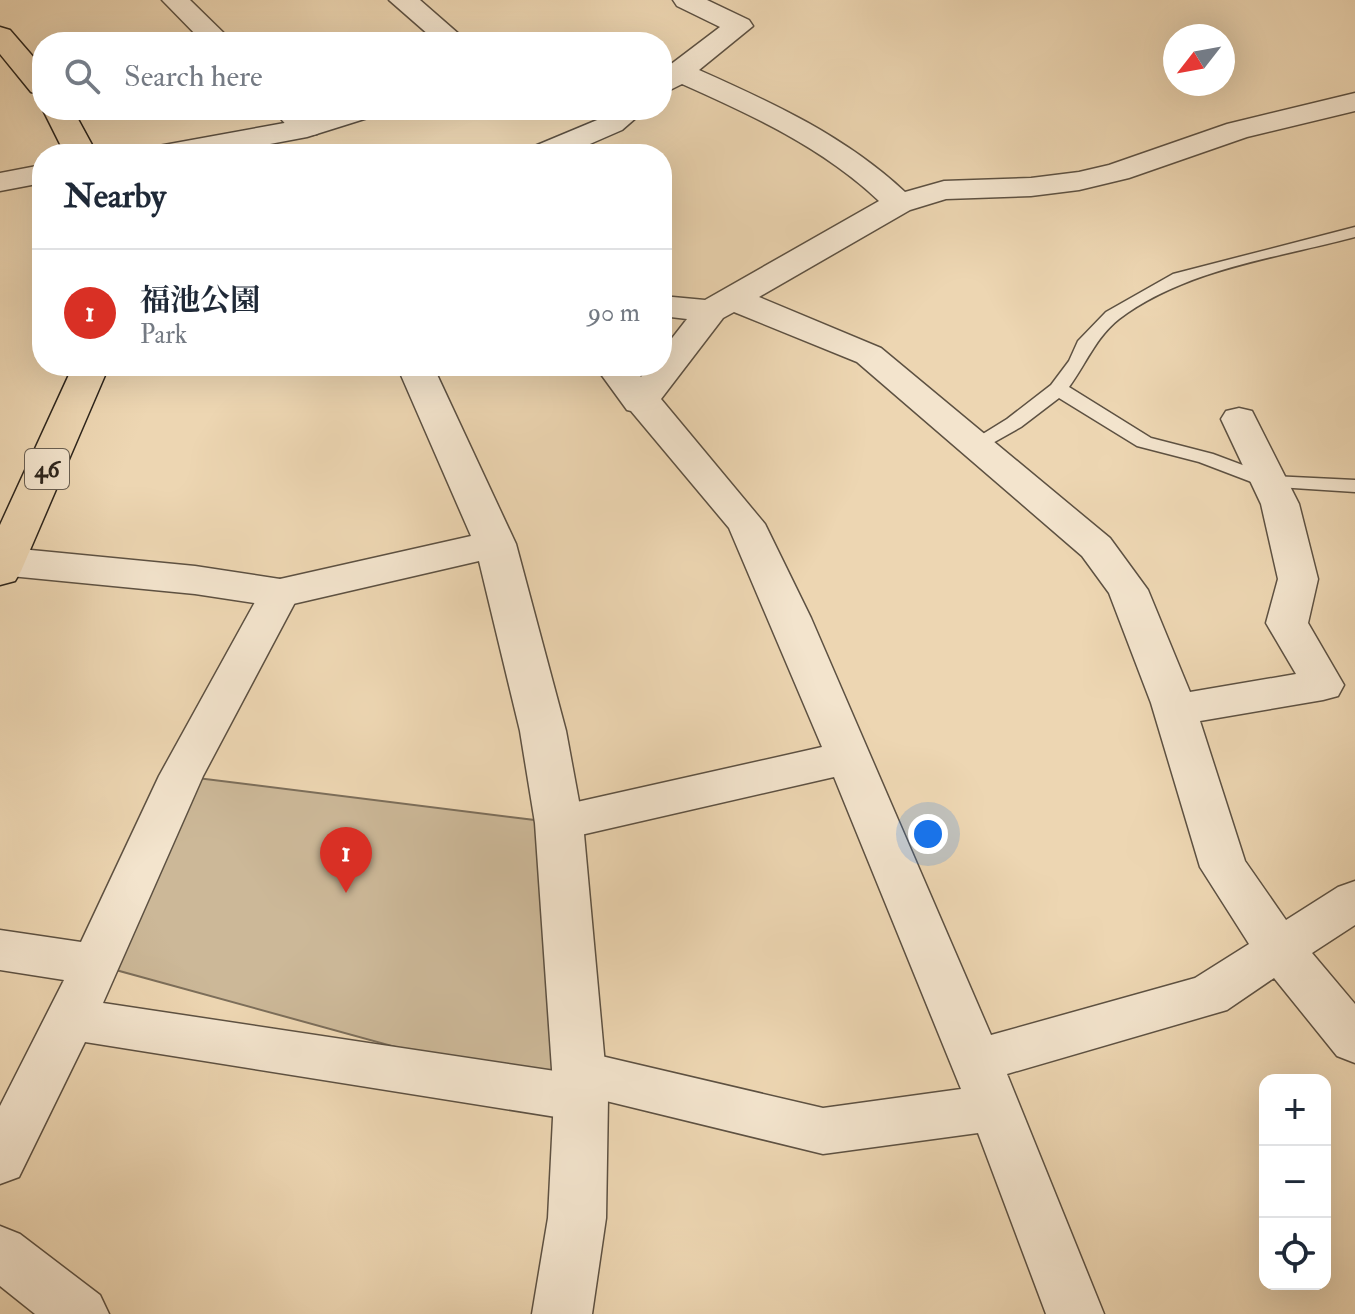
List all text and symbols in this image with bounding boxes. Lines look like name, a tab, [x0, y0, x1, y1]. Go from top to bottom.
north arrow	[1163, 24, 1235, 96]
search box	[32, 32, 672, 120]
icon: search	[60, 54, 104, 98]
text: Search here	[124, 58, 263, 95]
text: Nearby	[64, 175, 166, 218]
text: 福池公園	[140, 282, 260, 319]
text: 1	[85, 297, 95, 329]
text: 90 m	[588, 297, 640, 329]
text: Park	[140, 319, 187, 351]
road number: 46	[25, 449, 69, 489]
your location	[908, 814, 948, 854]
pin: 1	[320, 827, 372, 893]
map controls	[1259, 1074, 1331, 1290]
button: +	[1259, 1074, 1331, 1146]
button: −	[1259, 1146, 1331, 1218]
button: locate	[1259, 1218, 1331, 1290]

